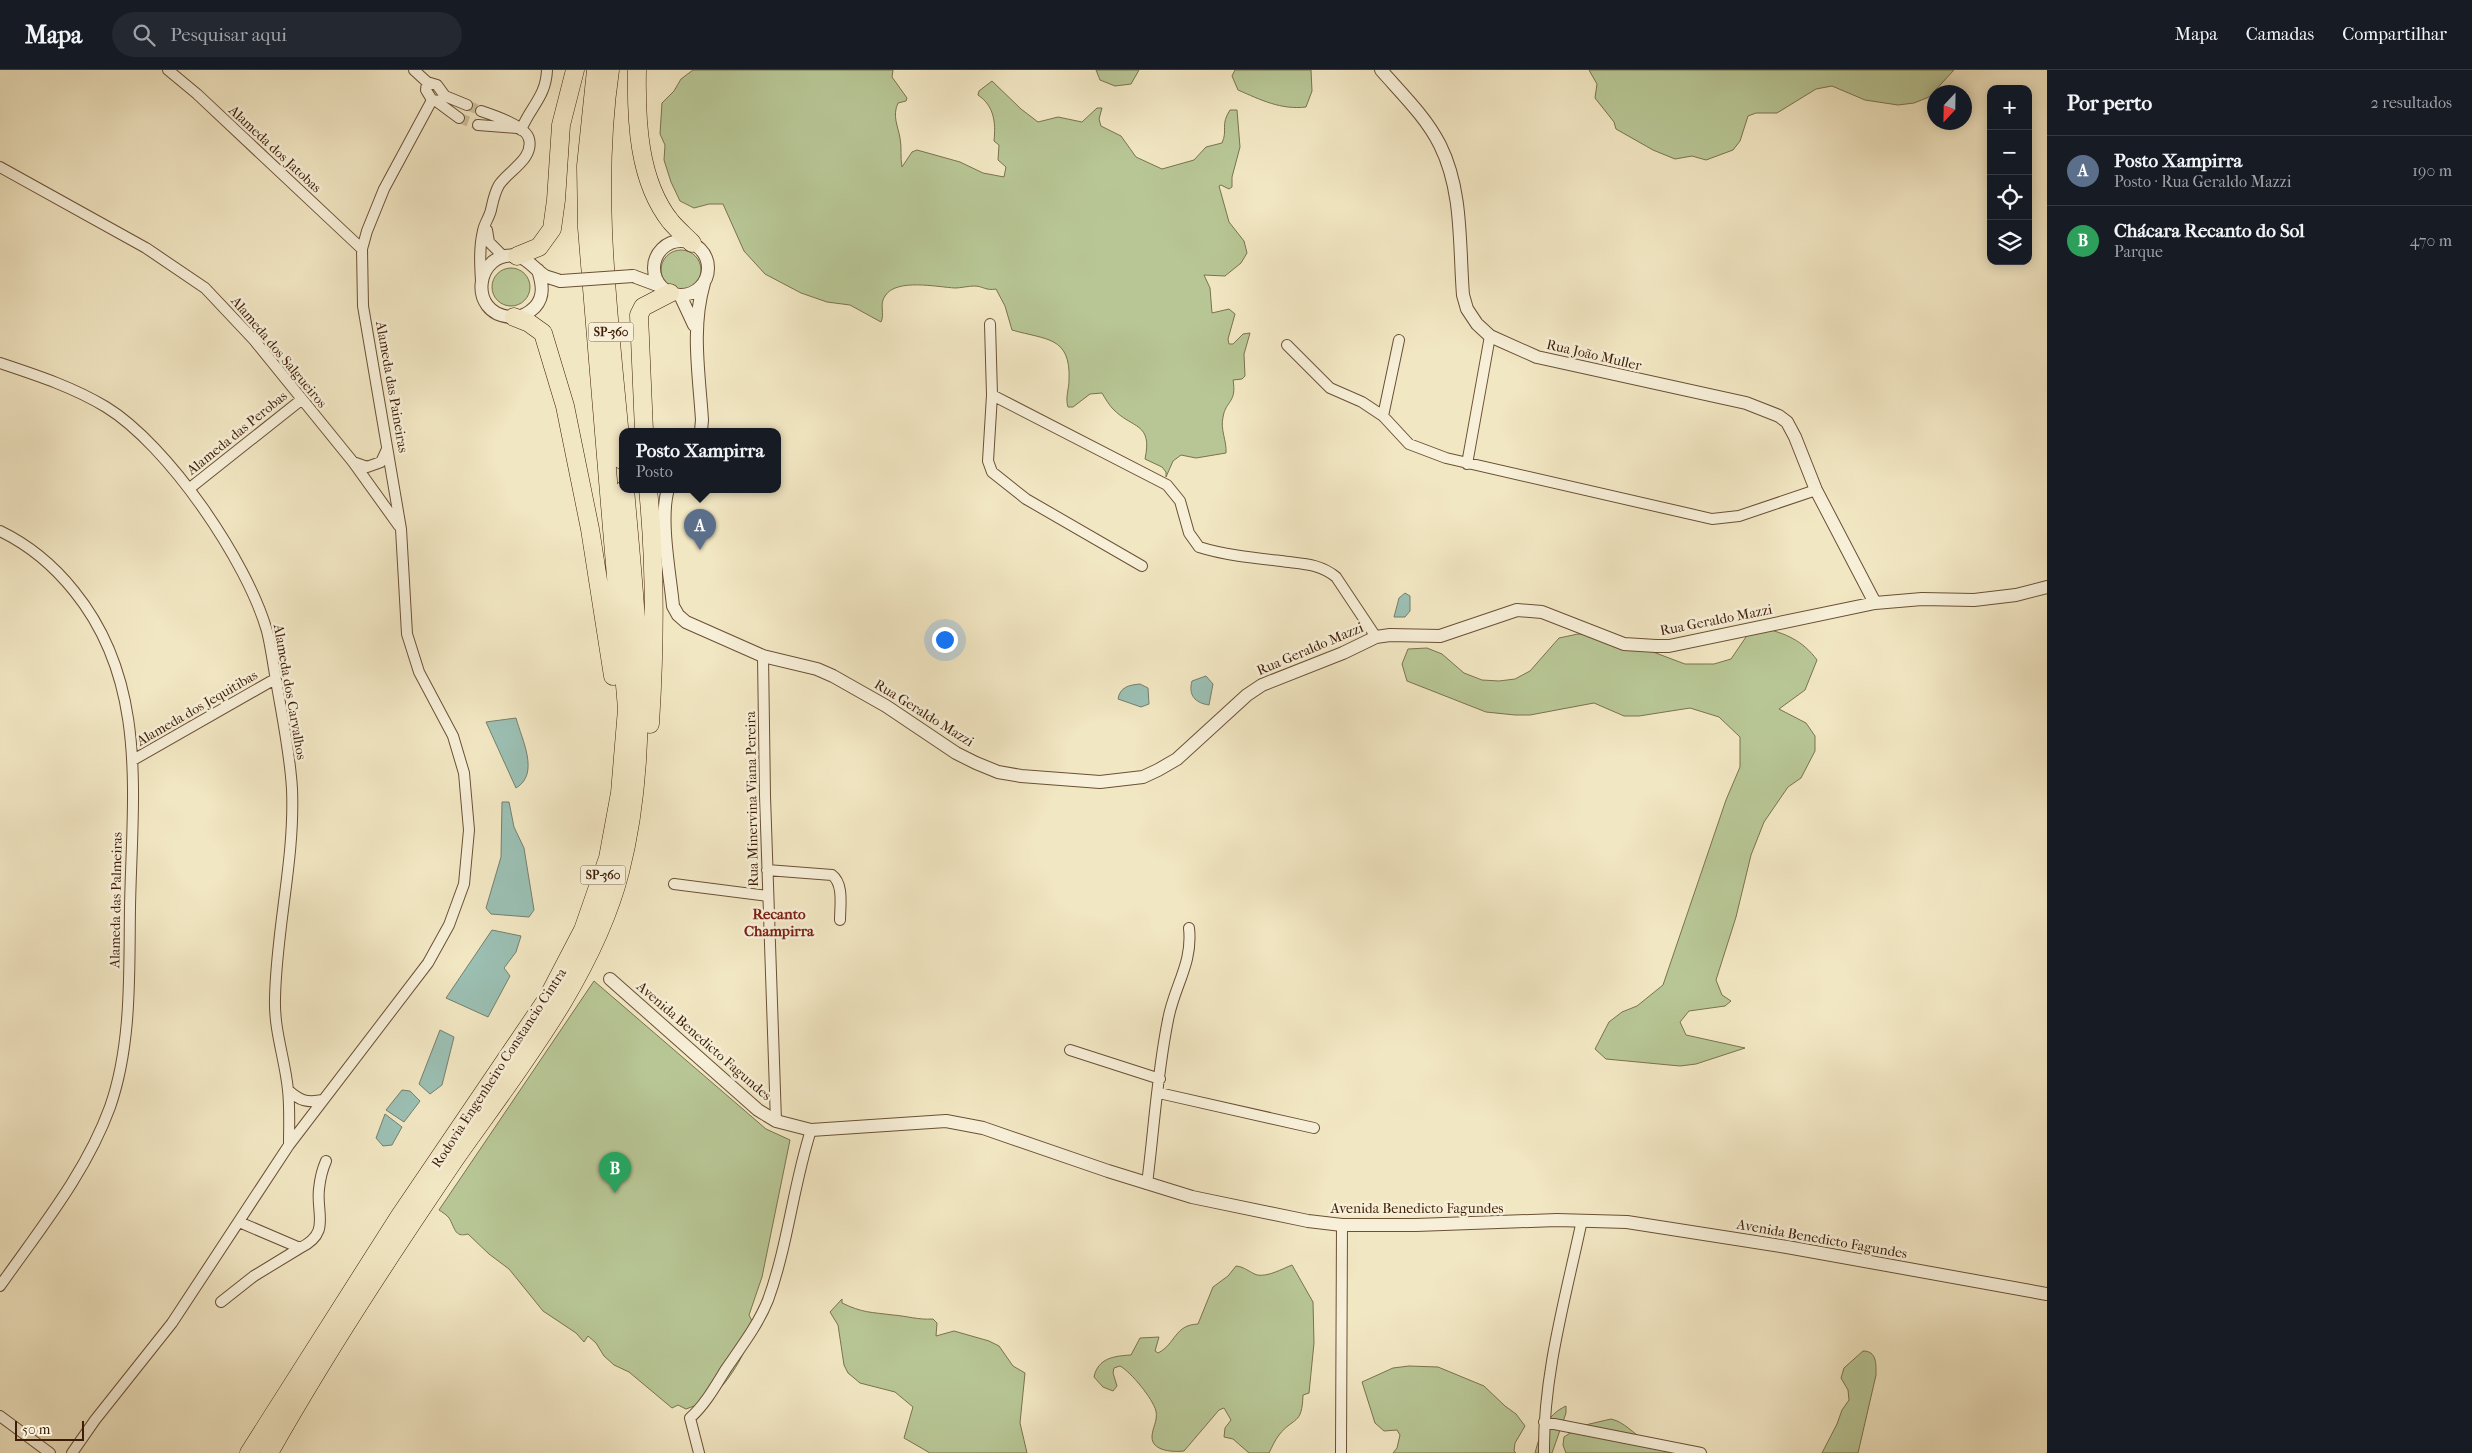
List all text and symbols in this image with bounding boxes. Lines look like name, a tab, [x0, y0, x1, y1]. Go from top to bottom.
search box	[112, 12, 462, 57]
text: Mapa	[25, 21, 82, 49]
icon: search	[130, 21, 158, 49]
text: Pesquisar aqui	[170, 24, 287, 46]
text: Mapa	[2175, 24, 2218, 45]
text: Camadas	[2246, 24, 2314, 45]
text: Compartilhar	[2342, 24, 2447, 45]
north arrow	[1927, 85, 1972, 130]
map controls	[1987, 85, 2032, 265]
button: +	[1987, 85, 2032, 130]
text: Por perto	[2067, 91, 2152, 115]
text: 2 resultados	[2371, 93, 2452, 112]
street label: Alameda dos Jatobas	[224, 101, 325, 196]
button: −	[1987, 130, 2032, 175]
text: Posto Xampirra	[2114, 150, 2242, 172]
text: A	[2078, 161, 2088, 180]
text: 190 m	[2412, 161, 2452, 180]
text: Posto · Rua Geraldo Mazzi	[2114, 172, 2291, 191]
button: locate	[1987, 175, 2032, 220]
button: layers	[1987, 220, 2032, 265]
text: Chácara Recanto do Sol	[2114, 220, 2304, 242]
text: B	[2078, 231, 2088, 250]
text: 470 m	[2410, 231, 2452, 250]
text: Parque	[2114, 242, 2163, 261]
street label: Alameda dos Salgueiros	[227, 292, 331, 411]
street label: Alameda das Paineiras	[372, 319, 412, 454]
road number: SP-360	[588, 322, 634, 342]
street label: Rua João Muller	[1545, 336, 1643, 374]
street label: Alameda das Perobas	[183, 387, 291, 479]
popup	[619, 428, 781, 493]
text: Posto Xampirra	[636, 440, 764, 462]
text: Posto	[636, 462, 673, 481]
pin: A	[684, 509, 716, 550]
street label: Rua Geraldo Mazzi	[1658, 601, 1774, 639]
street label: Rua Geraldo Mazzi	[1254, 619, 1366, 679]
street label: Alameda dos Carvalhos	[270, 622, 310, 761]
your location	[932, 627, 958, 653]
street label: Alameda dos Jequitibas	[133, 666, 261, 750]
street label: Rua Geraldo Mazzi	[871, 676, 977, 750]
street label: Rua Minervina Viana Pereira	[742, 710, 762, 887]
street label: Alameda das Palmeiras	[106, 832, 126, 969]
road number: SP-360	[580, 866, 626, 884]
district label: Recanto Champirra	[744, 905, 815, 940]
street label: Rodovia Engenheiro Constancio Cintra	[428, 965, 570, 1171]
street label: Avenida Benedicto Fagundes	[632, 977, 775, 1104]
pin: B	[599, 1152, 631, 1193]
street label: Avenida Benedicto Fagundes	[1330, 1200, 1503, 1217]
street label: Avenida Benedicto Fagundes	[1734, 1215, 1909, 1262]
scale bar	[15, 1418, 84, 1441]
text: 50 m	[22, 1421, 50, 1438]

